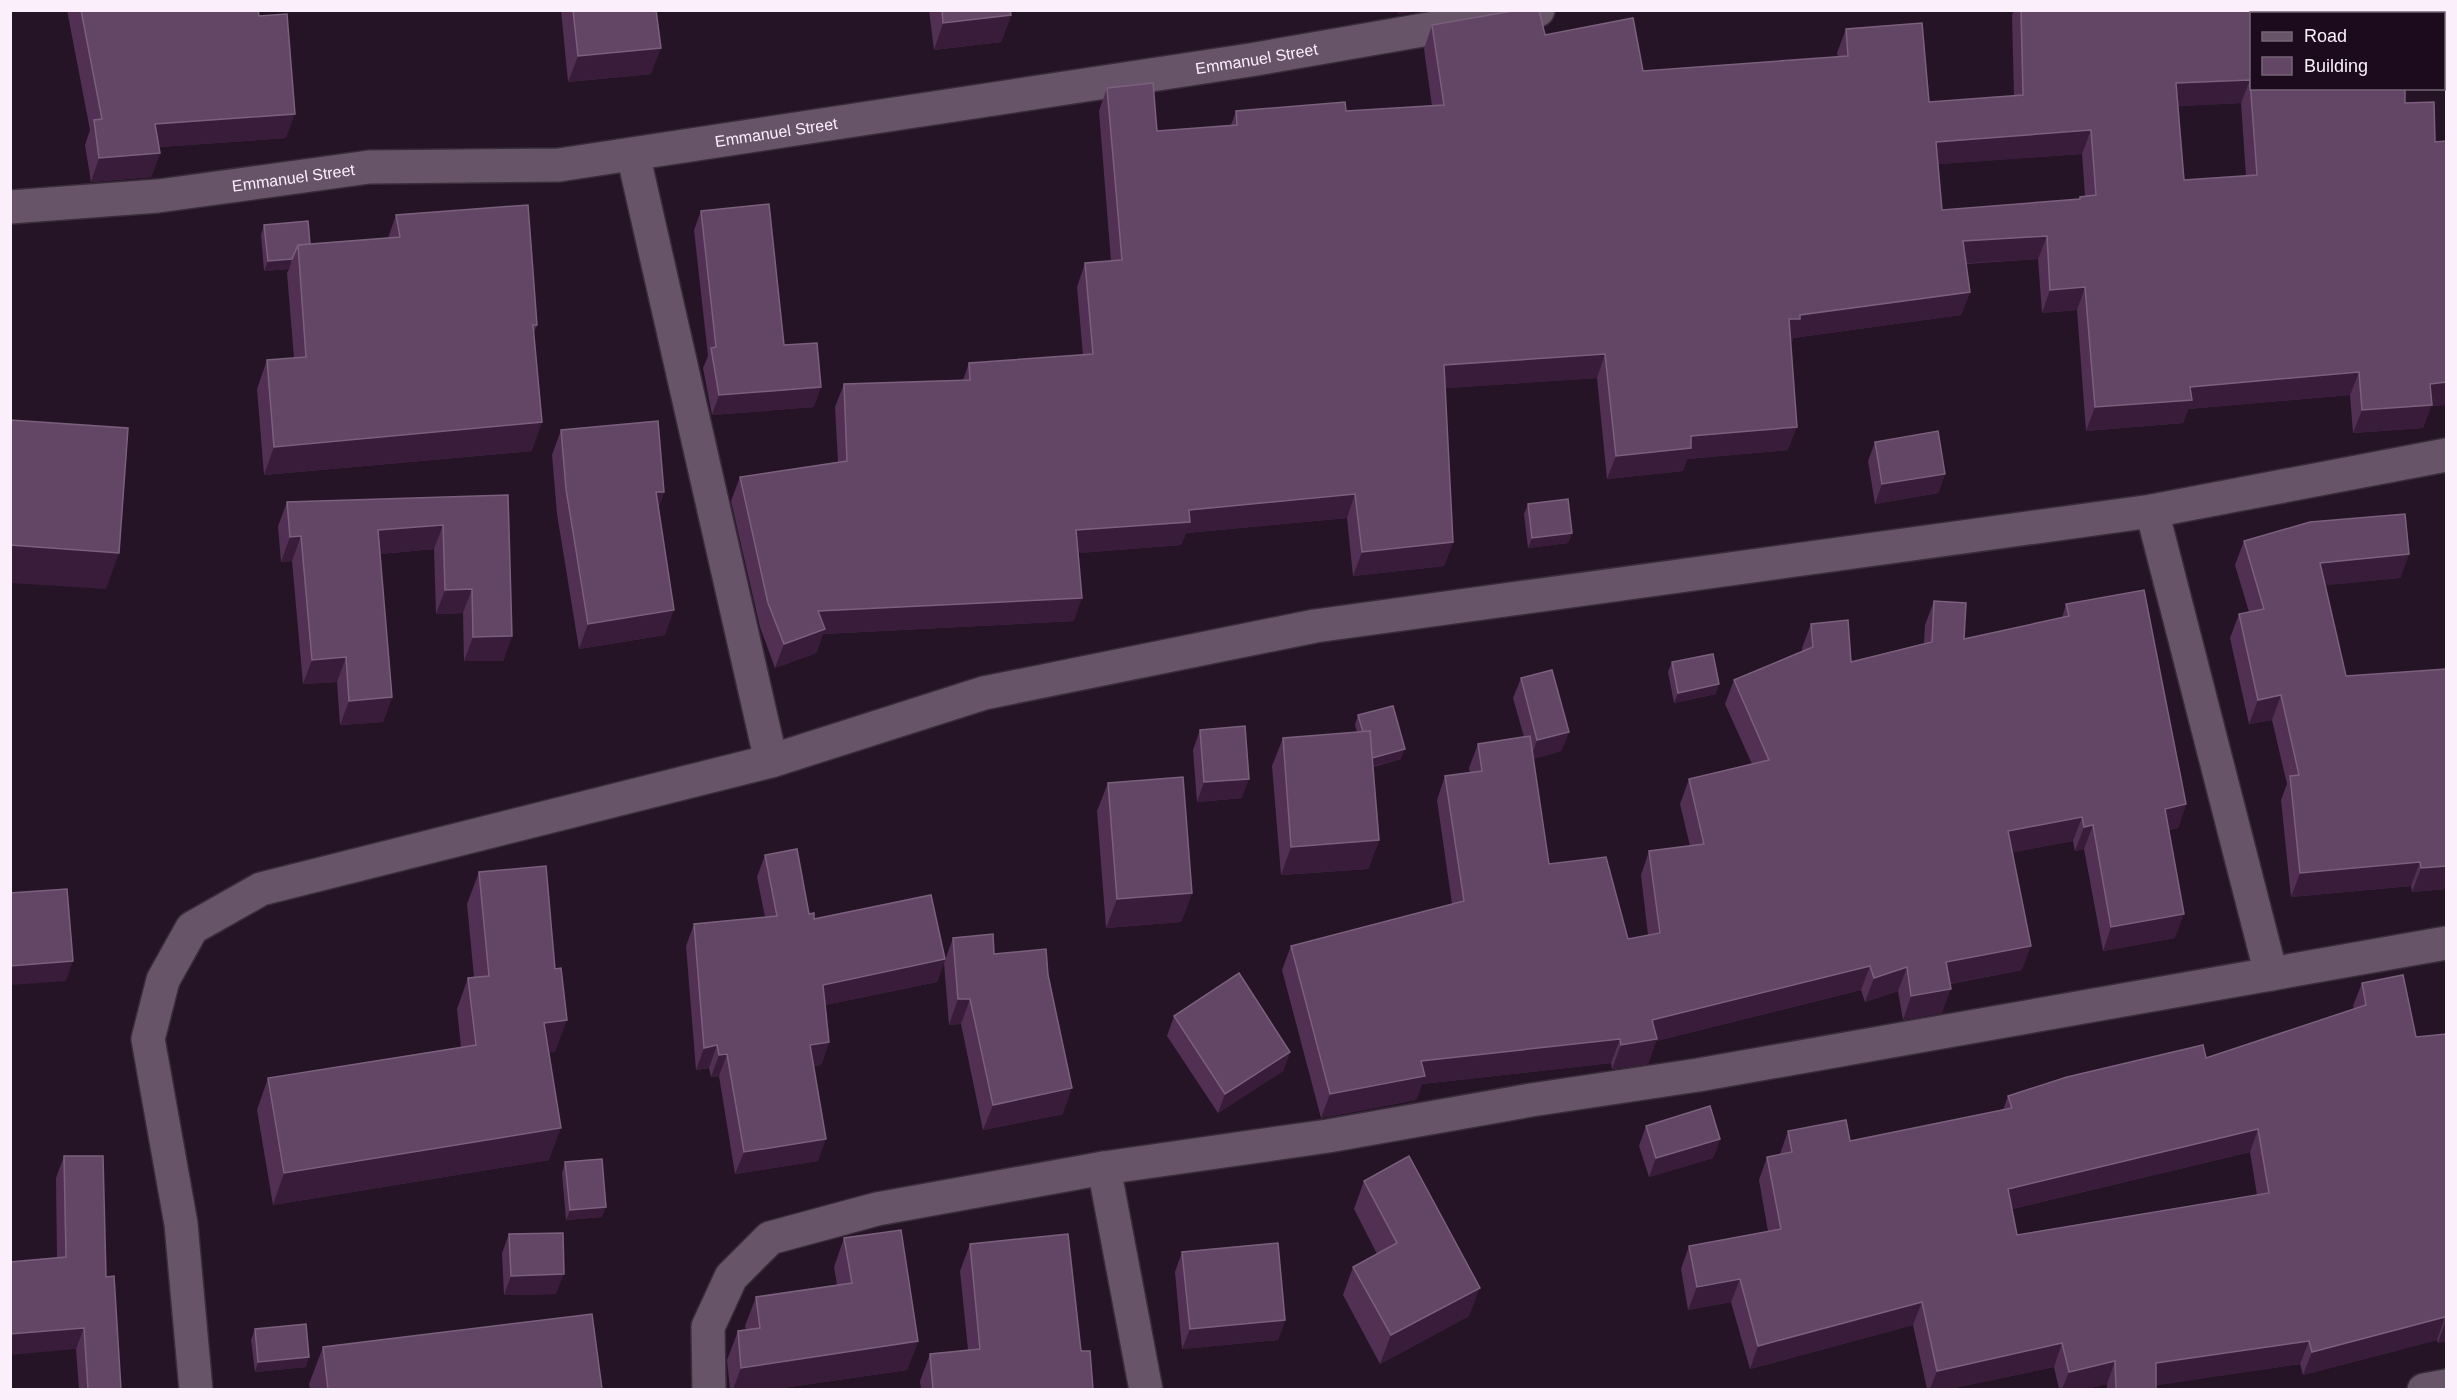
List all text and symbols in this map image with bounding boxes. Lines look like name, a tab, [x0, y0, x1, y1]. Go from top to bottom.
legend	[2250, 12, 2445, 90]
text: Road	[2304, 26, 2347, 46]
street label: Emmanuel Street	[1194, 40, 1320, 77]
text: Building	[2304, 56, 2368, 76]
street label: Emmanuel Street	[714, 115, 839, 150]
street label: Emmanuel Street	[231, 161, 356, 195]

